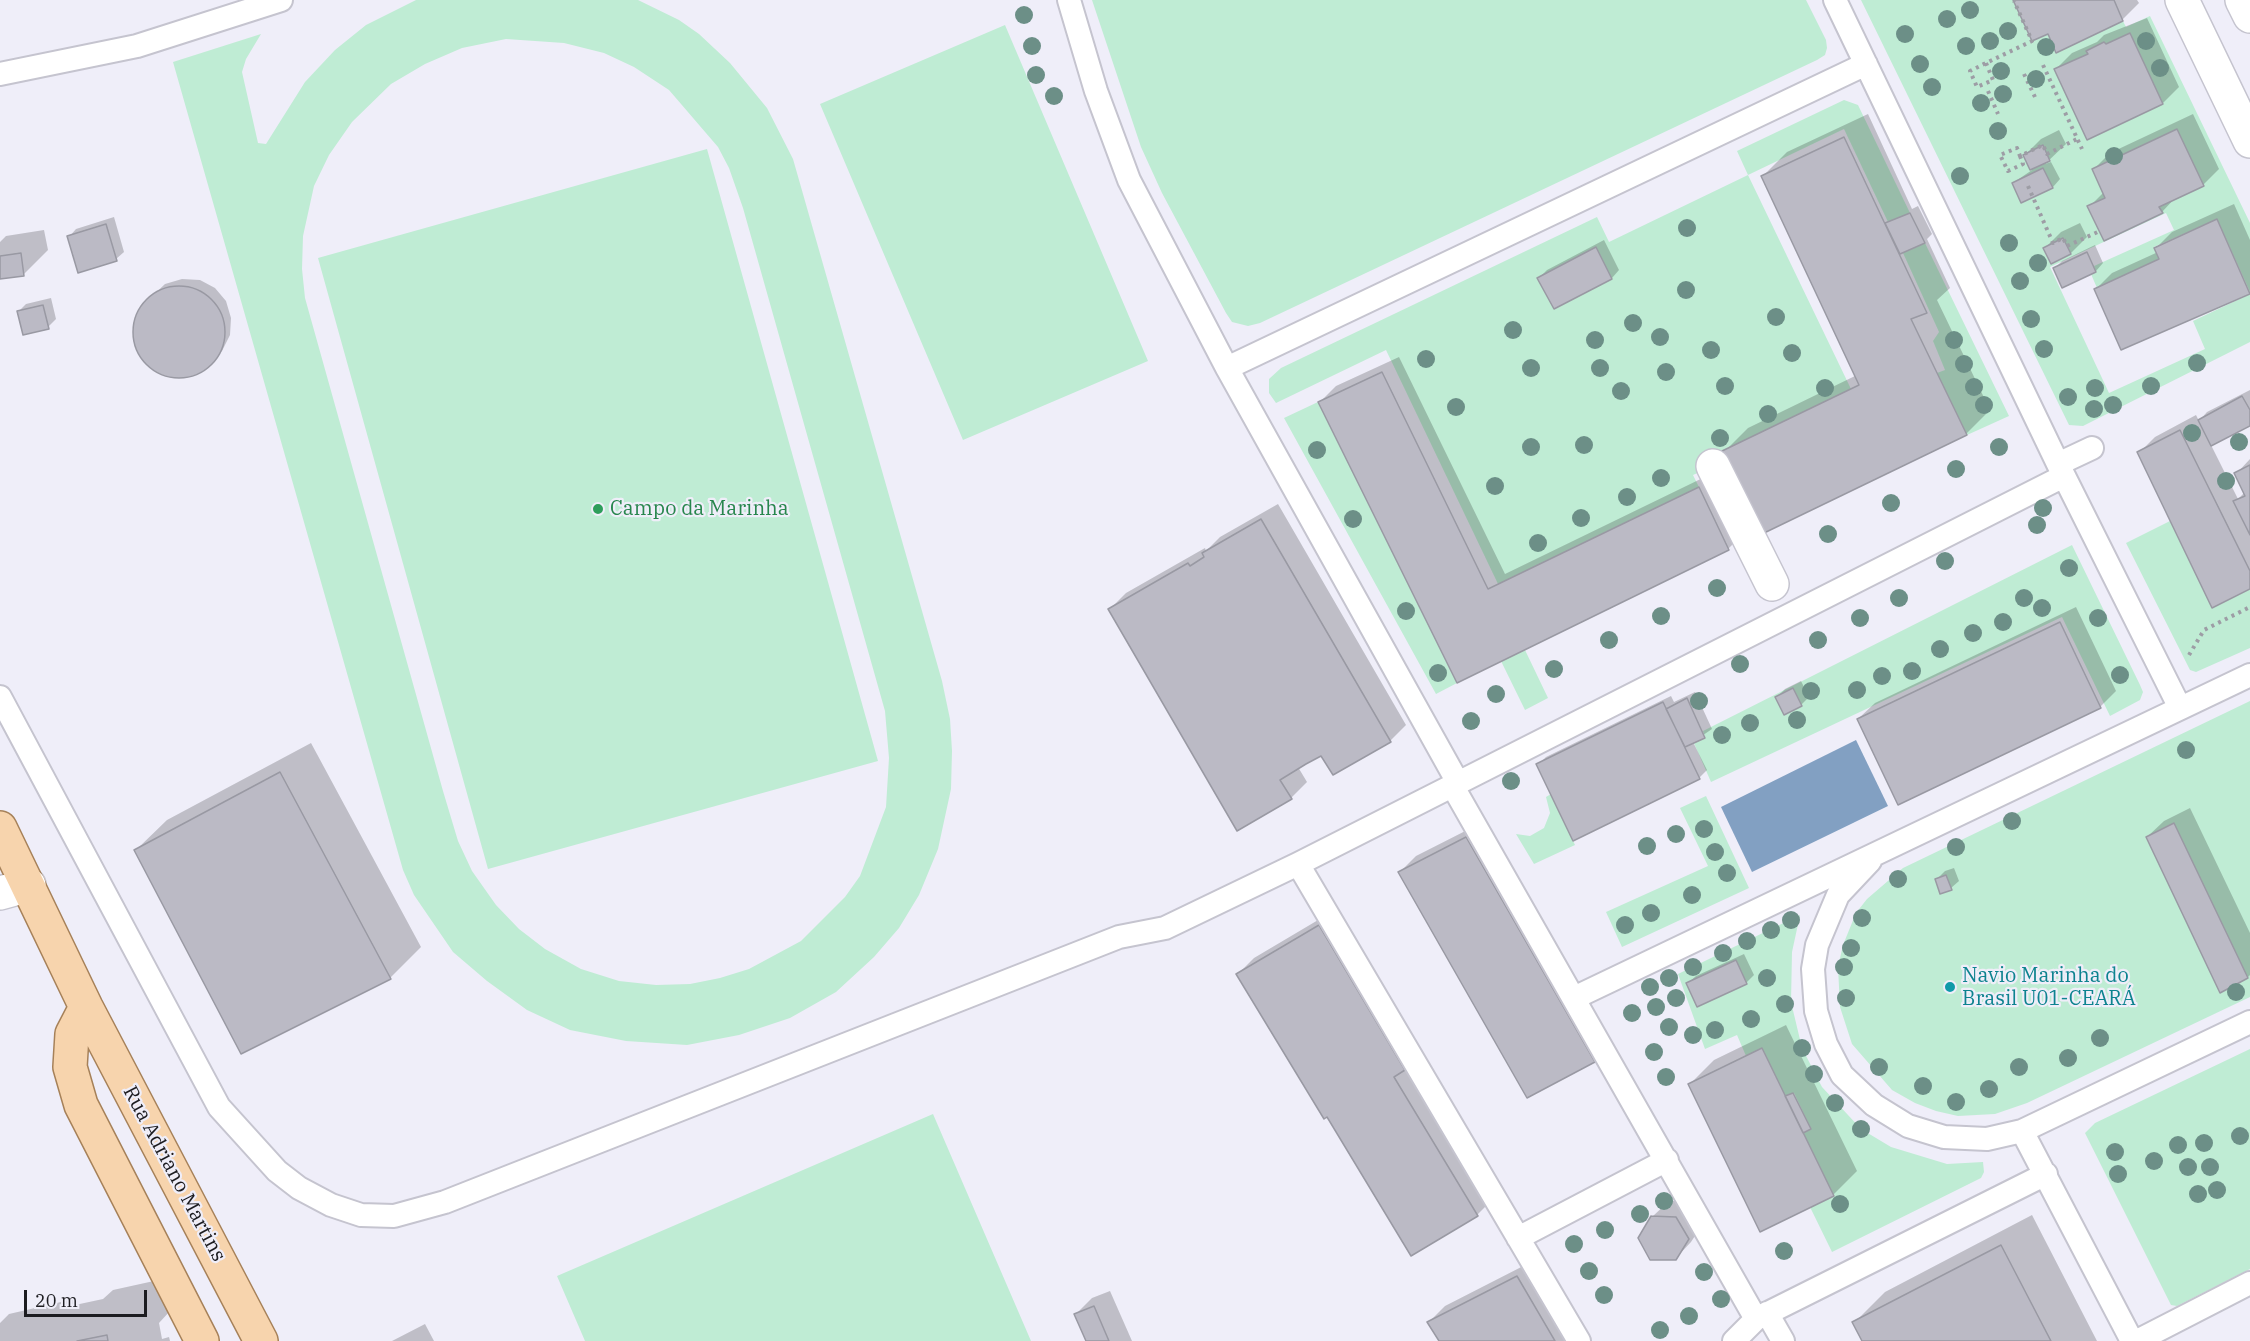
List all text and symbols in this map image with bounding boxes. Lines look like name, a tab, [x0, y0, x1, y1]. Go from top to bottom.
place label: Campo da Marinha	[610, 497, 789, 521]
marker: Campo da Marinha	[591, 502, 605, 516]
place label: Navio Marinha do Brasil U01-CEARÁ	[1962, 964, 2136, 1011]
marker: Navio Marinha do Brasil U01-CEARÁ	[1943, 980, 1957, 994]
street label: Rua Adriano Martins	[118, 1082, 230, 1266]
scale bar	[27, 1278, 150, 1316]
text: 20 m	[35, 1289, 78, 1312]

